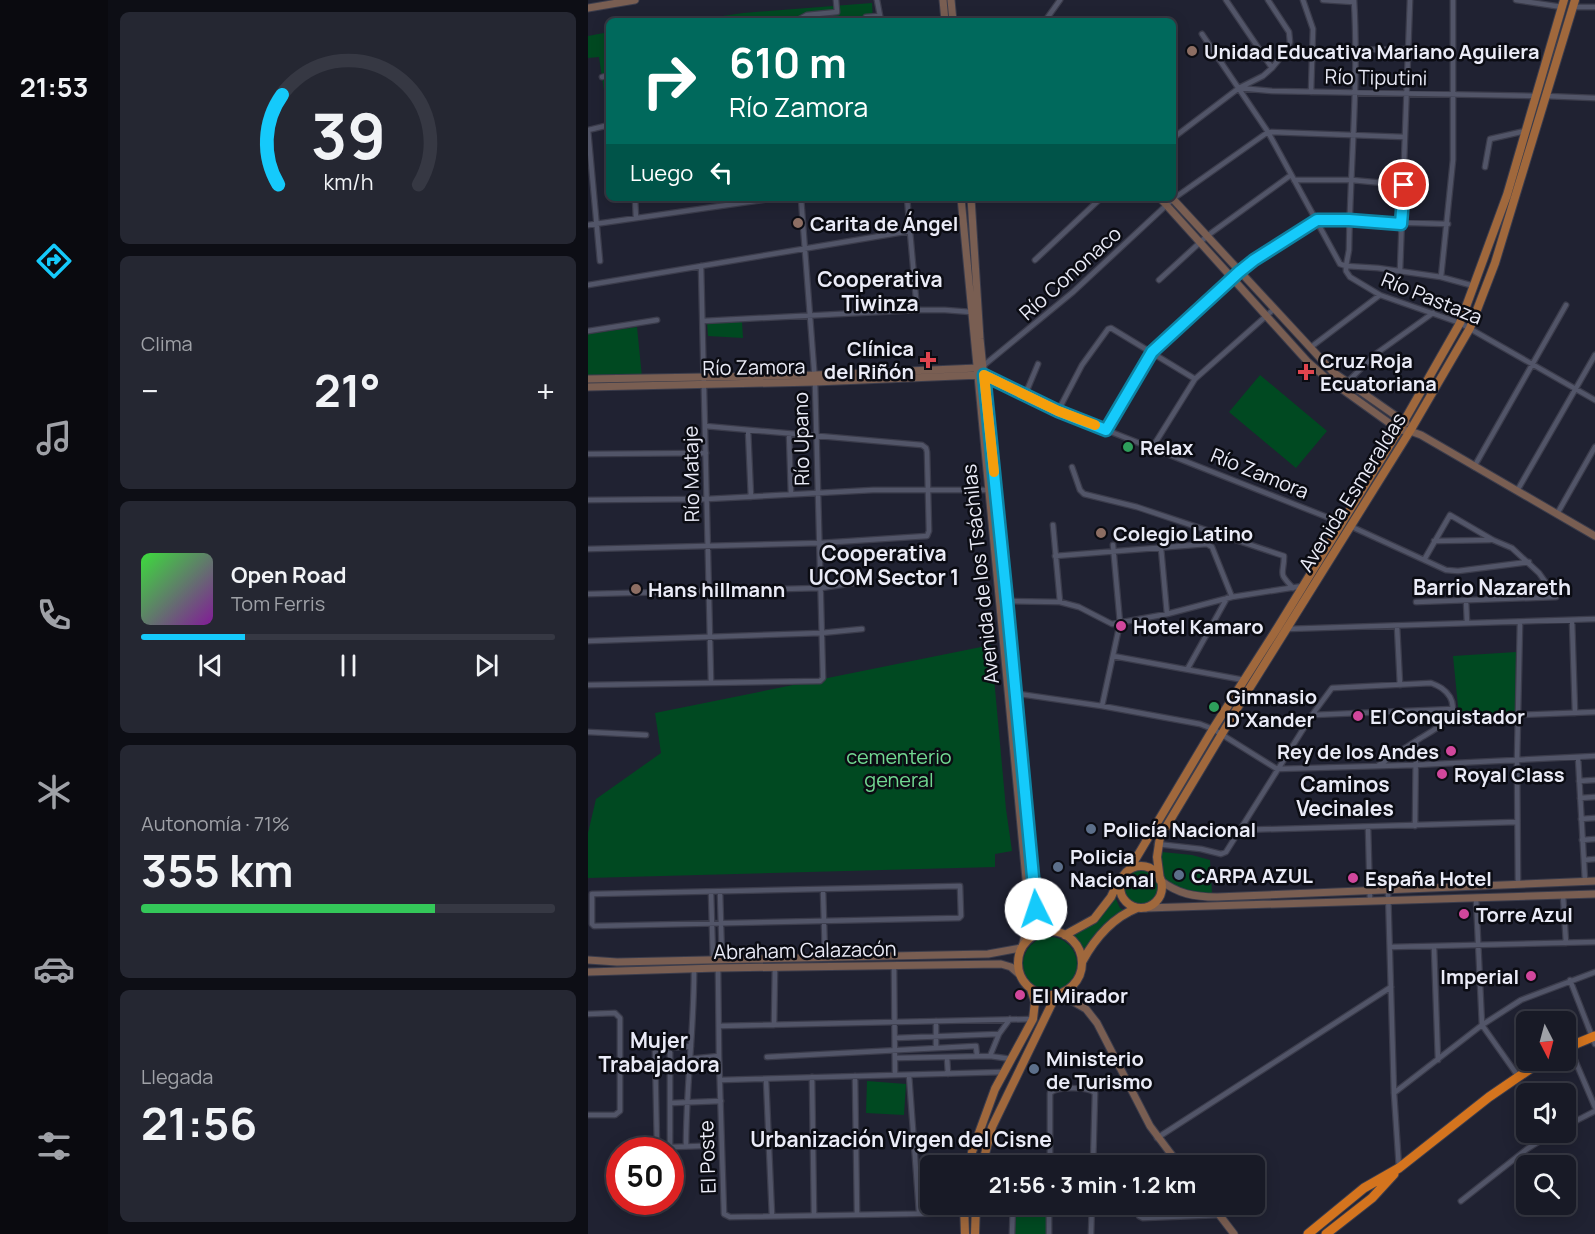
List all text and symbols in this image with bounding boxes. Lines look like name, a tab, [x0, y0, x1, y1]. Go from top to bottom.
text: 610 m	[729, 33, 847, 91]
place label: Unidad Educativa Mariano Aguilera	[1204, 38, 1540, 65]
icon: right	[630, 42, 708, 120]
marker: Unidad Educativa Mariano Aguilera	[1185, 44, 1199, 58]
street label: Río Tiputini	[1324, 63, 1428, 91]
text: 21:53	[20, 68, 88, 105]
text: Río Zamora	[729, 88, 868, 125]
text: 39	[310, 92, 386, 178]
icon: left	[705, 156, 738, 189]
text: Luego	[630, 158, 693, 188]
pin	[1378, 159, 1429, 210]
text: km/h	[323, 168, 373, 197]
icon: arrive	[1387, 168, 1420, 201]
place label: Carita de Ángel	[810, 210, 958, 237]
marker: Carita de Ángel	[791, 216, 805, 230]
street label: Río Cononaco	[1013, 220, 1127, 326]
icon: directions	[33, 240, 75, 282]
district label: Cooperativa Tiwinza	[817, 265, 943, 317]
street label: Río Pastaza	[1378, 266, 1486, 330]
text: Clima	[141, 330, 193, 357]
place label: Clínica del Riñón	[824, 335, 914, 385]
place label: Cruz Roja Ecuatoriana	[1320, 347, 1437, 397]
marker: Clínica del Riñón	[919, 351, 937, 369]
street label: Río Zamora	[702, 353, 806, 381]
text: 21°	[314, 359, 381, 421]
marker: Cruz Roja Ecuatoriana	[1297, 363, 1315, 381]
text: −	[141, 368, 159, 413]
text: +	[536, 368, 555, 413]
street label: Río Upano	[787, 392, 815, 486]
street label: Avenida Esmeraldas	[1292, 407, 1412, 577]
icon: music	[33, 417, 75, 459]
street label: Río Mataje	[677, 425, 705, 523]
place label: Relax	[1140, 434, 1193, 461]
marker: Relax	[1121, 440, 1135, 454]
street label: Río Zamora	[1207, 441, 1313, 505]
street label: Avenida de los Tsáchilas	[955, 463, 1005, 685]
place label: Colegio Latino	[1113, 520, 1253, 547]
marker: Colegio Latino	[1094, 526, 1108, 540]
district label: Cooperativa UCOM Sector 1	[809, 539, 959, 591]
text: Open Road	[231, 560, 346, 590]
district label: Barrio Nazareth	[1413, 573, 1571, 601]
place label: Hans hillmann	[648, 576, 785, 603]
marker: Hans hillmann	[629, 582, 643, 596]
text: Tom Ferris	[231, 590, 325, 617]
icon: phone	[33, 594, 75, 636]
place label: Hotel Kamaro	[1133, 613, 1264, 640]
marker: Hotel Kamaro	[1114, 619, 1128, 633]
icon: previous	[194, 649, 227, 682]
icon: pause	[332, 649, 365, 682]
icon: next	[470, 649, 503, 682]
place label: Gimnasio D'Xander	[1226, 683, 1317, 733]
marker: Gimnasio D'Xander	[1207, 700, 1221, 714]
place label: El Conquistador	[1370, 703, 1525, 730]
marker: El Conquistador	[1351, 709, 1365, 723]
place label: Rey de los Andes	[1277, 738, 1439, 765]
park label: cementerio general	[846, 743, 952, 793]
marker: Rey de los Andes	[1444, 744, 1458, 758]
place label: Royal Class	[1454, 761, 1565, 788]
marker: Royal Class	[1435, 767, 1449, 781]
district label: Caminos Vecinales	[1296, 770, 1394, 822]
icon: climate	[33, 771, 75, 813]
text: Autonomía · 71%	[141, 810, 290, 837]
place label: Policía Nacional	[1103, 816, 1256, 843]
marker: Policía Nacional	[1084, 822, 1098, 836]
text: 355 km	[141, 839, 294, 901]
place label: Policia Nacional	[1070, 843, 1155, 893]
marker: Policia Nacional	[1051, 860, 1065, 874]
place label: CARPA AZUL	[1191, 862, 1313, 889]
place label: España Hotel	[1365, 865, 1492, 892]
marker: CARPA AZUL	[1172, 868, 1186, 882]
marker: España Hotel	[1346, 871, 1360, 885]
position arrow	[1004, 877, 1068, 941]
place label: Torre Azul	[1476, 901, 1573, 928]
marker: Torre Azul	[1457, 907, 1471, 921]
street label: Abraham Calazacón	[713, 935, 897, 965]
icon: car	[33, 948, 75, 990]
place label: Imperial	[1440, 963, 1519, 990]
marker: Imperial	[1524, 969, 1538, 983]
place label: El Mirador	[1032, 982, 1128, 1009]
marker: El Mirador	[1013, 988, 1027, 1002]
north arrow	[1516, 1011, 1576, 1071]
map controls	[1516, 1011, 1576, 1215]
district label: Mujer Trabajadora	[598, 1026, 720, 1078]
place label: Ministerio de Turismo	[1046, 1045, 1153, 1095]
marker: Ministerio de Turismo	[1027, 1062, 1041, 1076]
text: Llegada	[141, 1063, 213, 1090]
button: sound	[1516, 1083, 1576, 1143]
text: 21:56	[141, 1092, 257, 1154]
street label: El Poste	[692, 1120, 722, 1194]
icon: filters	[33, 1125, 75, 1167]
district label: Urbanización Virgen del Cisne	[750, 1125, 1052, 1153]
speed limit sign: 50	[606, 1137, 684, 1215]
button: search	[1516, 1155, 1576, 1215]
text: 21:56 · 3 min · 1.2 km	[989, 1170, 1196, 1200]

